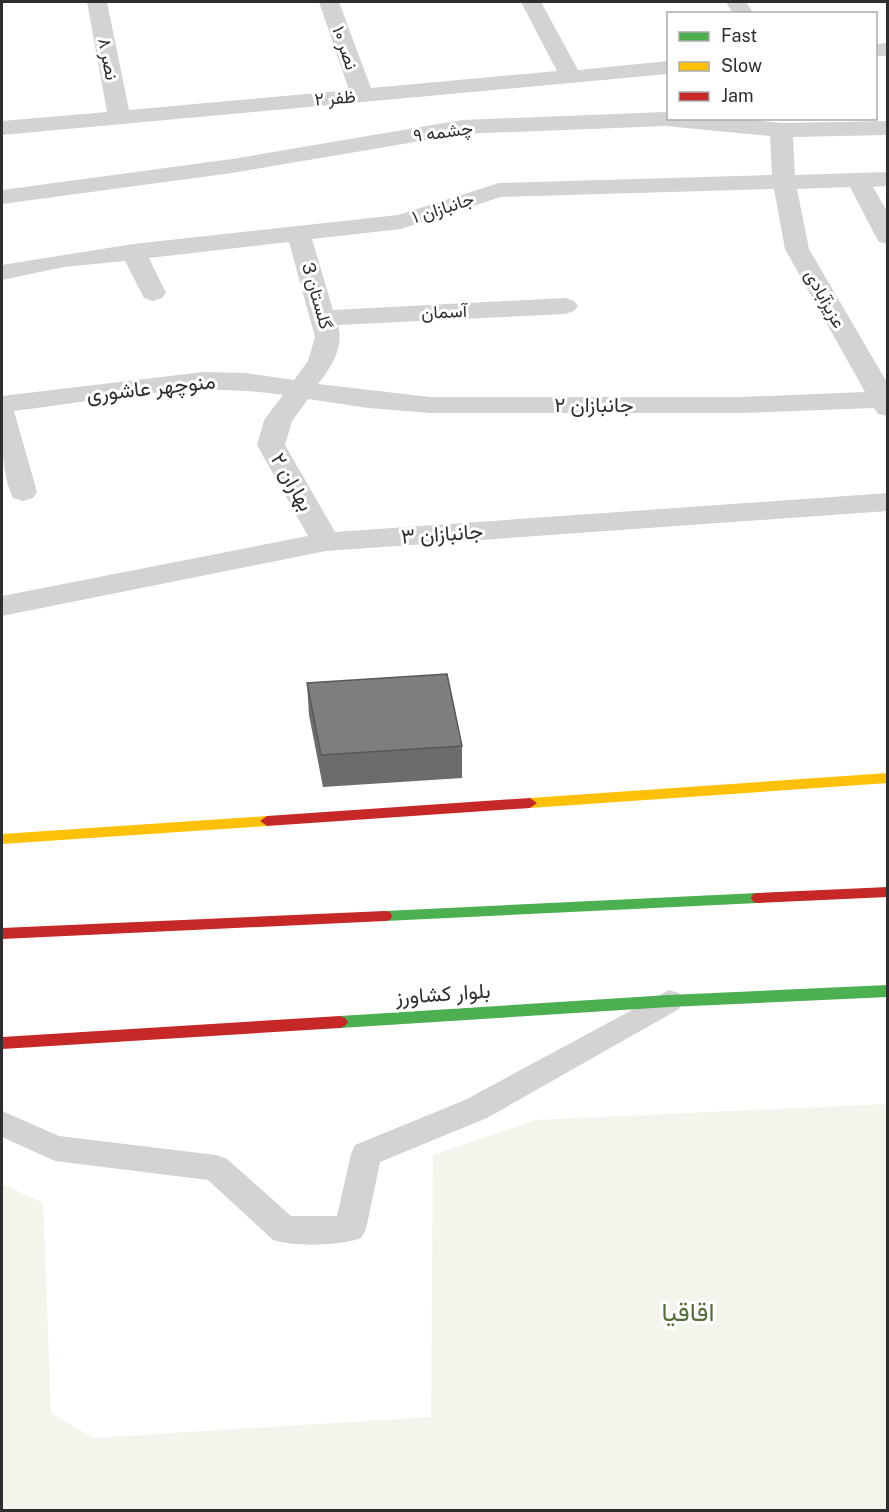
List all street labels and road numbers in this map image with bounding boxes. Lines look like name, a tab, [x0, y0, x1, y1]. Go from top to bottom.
street label: نصر ۱۰	[327, 23, 363, 73]
street label: نصر ۸	[93, 36, 123, 82]
street label: ظفر ۲	[313, 85, 357, 111]
street label: چشمه ۹	[412, 117, 474, 148]
street label: جانبازان ۱	[409, 188, 477, 228]
street label: گلستان 3	[298, 260, 337, 332]
street label: عزیزآبادی	[800, 266, 850, 332]
street label: آسمان	[421, 300, 469, 323]
street label: منوچهر عاشوری	[85, 368, 217, 409]
street label: جانبازان ۲	[554, 392, 634, 418]
street label: بهاران ۲	[265, 448, 319, 516]
street label: جانبازان ۳	[400, 518, 484, 550]
street label: بلوار کشاورز	[394, 978, 491, 1010]

